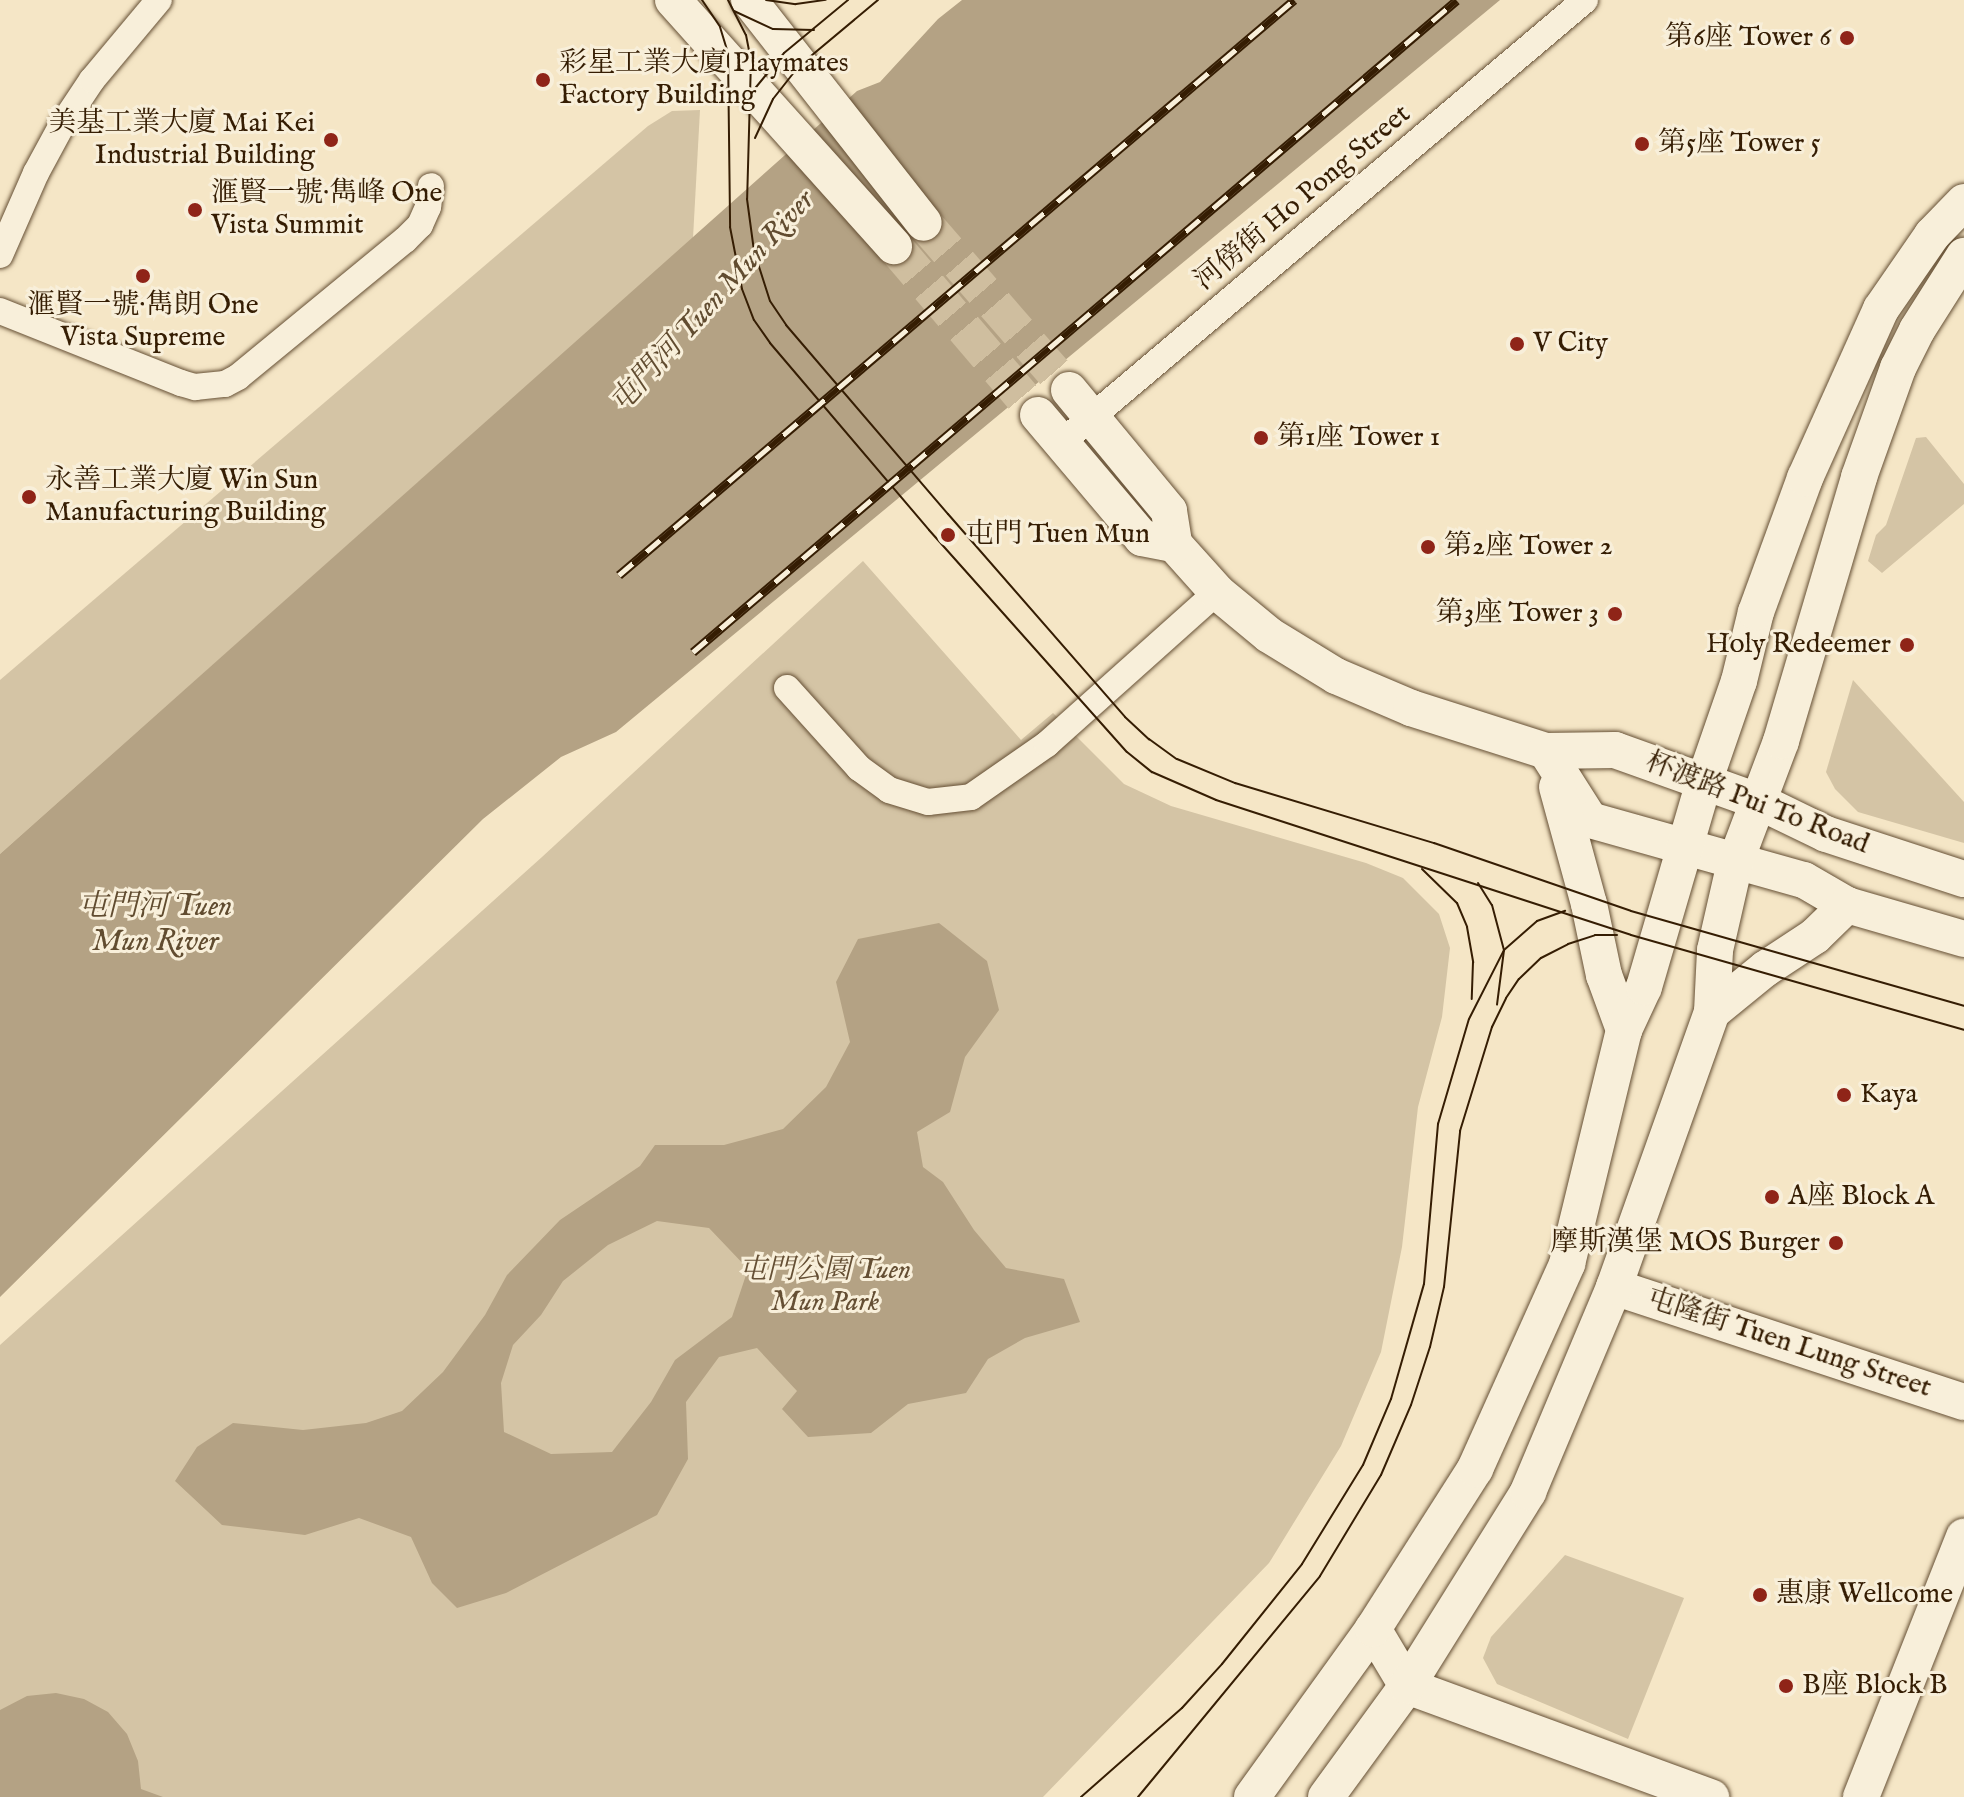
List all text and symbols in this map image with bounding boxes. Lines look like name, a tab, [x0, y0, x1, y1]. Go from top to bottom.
place label: 第6座 Tower 6	[1665, 21, 1831, 55]
marker: 第6座 Tower 6	[1838, 29, 1856, 47]
place label: 彩星工業大廈 Playmates Factory Building	[559, 47, 849, 113]
marker: 彩星工業大廈 Playmates Factory Building	[534, 71, 552, 89]
street label: 河傍街 Ho Pong Street	[1188, 98, 1418, 298]
place label: 美基工業大廈 Mai Kei Industrial Building	[48, 107, 315, 173]
place label: 第5座 Tower 5	[1658, 127, 1821, 161]
marker: 美基工業大廈 Mai Kei Industrial Building	[322, 131, 340, 149]
marker: 第5座 Tower 5	[1633, 135, 1651, 153]
place label: 滙賢一號·雋峰 One Vista Summit	[211, 177, 442, 243]
water label: 屯門河 Tuen Mun River	[603, 183, 823, 421]
marker: 滙賢一號·雋峰 One Vista Summit	[186, 201, 204, 219]
marker: 滙賢一號·雋朗 One Vista Supreme	[134, 267, 152, 285]
place label: 滙賢一號·雋朗 One Vista Supreme	[27, 289, 259, 355]
place label: V City	[1533, 327, 1608, 361]
marker: V City	[1508, 335, 1526, 353]
place label: 第1座 Tower 1	[1277, 421, 1440, 455]
marker: 第1座 Tower 1	[1252, 429, 1270, 447]
place label: 永善工業大廈 Win Sun Manufacturing Building	[45, 464, 326, 530]
marker: 永善工業大廈 Win Sun Manufacturing Building	[20, 488, 38, 506]
place label: 屯門 Tuen Mun	[966, 518, 1150, 552]
marker: 屯門 Tuen Mun	[937, 524, 959, 546]
place label: 第2座 Tower 2	[1444, 530, 1613, 564]
marker: 第2座 Tower 2	[1419, 538, 1437, 556]
place label: 第3座 Tower 3	[1436, 597, 1599, 631]
marker: 第3座 Tower 3	[1606, 605, 1624, 623]
place label: Holy Redeemer	[1706, 628, 1891, 662]
marker: Holy Redeemer	[1898, 636, 1916, 654]
street label: 杯渡路 Pui To Road	[1640, 746, 1874, 862]
water label: 屯門河 Tuen Mun River	[78, 889, 232, 960]
place label: Kaya	[1860, 1078, 1918, 1112]
marker: Kaya	[1835, 1086, 1853, 1104]
place label: A座 Block A	[1788, 1180, 1934, 1214]
marker: A座 Block A	[1763, 1188, 1781, 1206]
place label: 摩斯漢堡 MOS Burger	[1551, 1226, 1820, 1260]
marker: 摩斯漢堡 MOS Burger	[1827, 1234, 1845, 1252]
park label: 屯門公園 Tuen Mun Park	[739, 1254, 911, 1320]
street label: 屯隆街 Tuen Lung Street	[1643, 1282, 1935, 1406]
place label: 惠康 Wellcome	[1776, 1578, 1953, 1612]
marker: 惠康 Wellcome	[1751, 1586, 1769, 1604]
place label: B座 Block B	[1802, 1669, 1947, 1703]
marker: B座 Block B	[1777, 1677, 1795, 1695]

